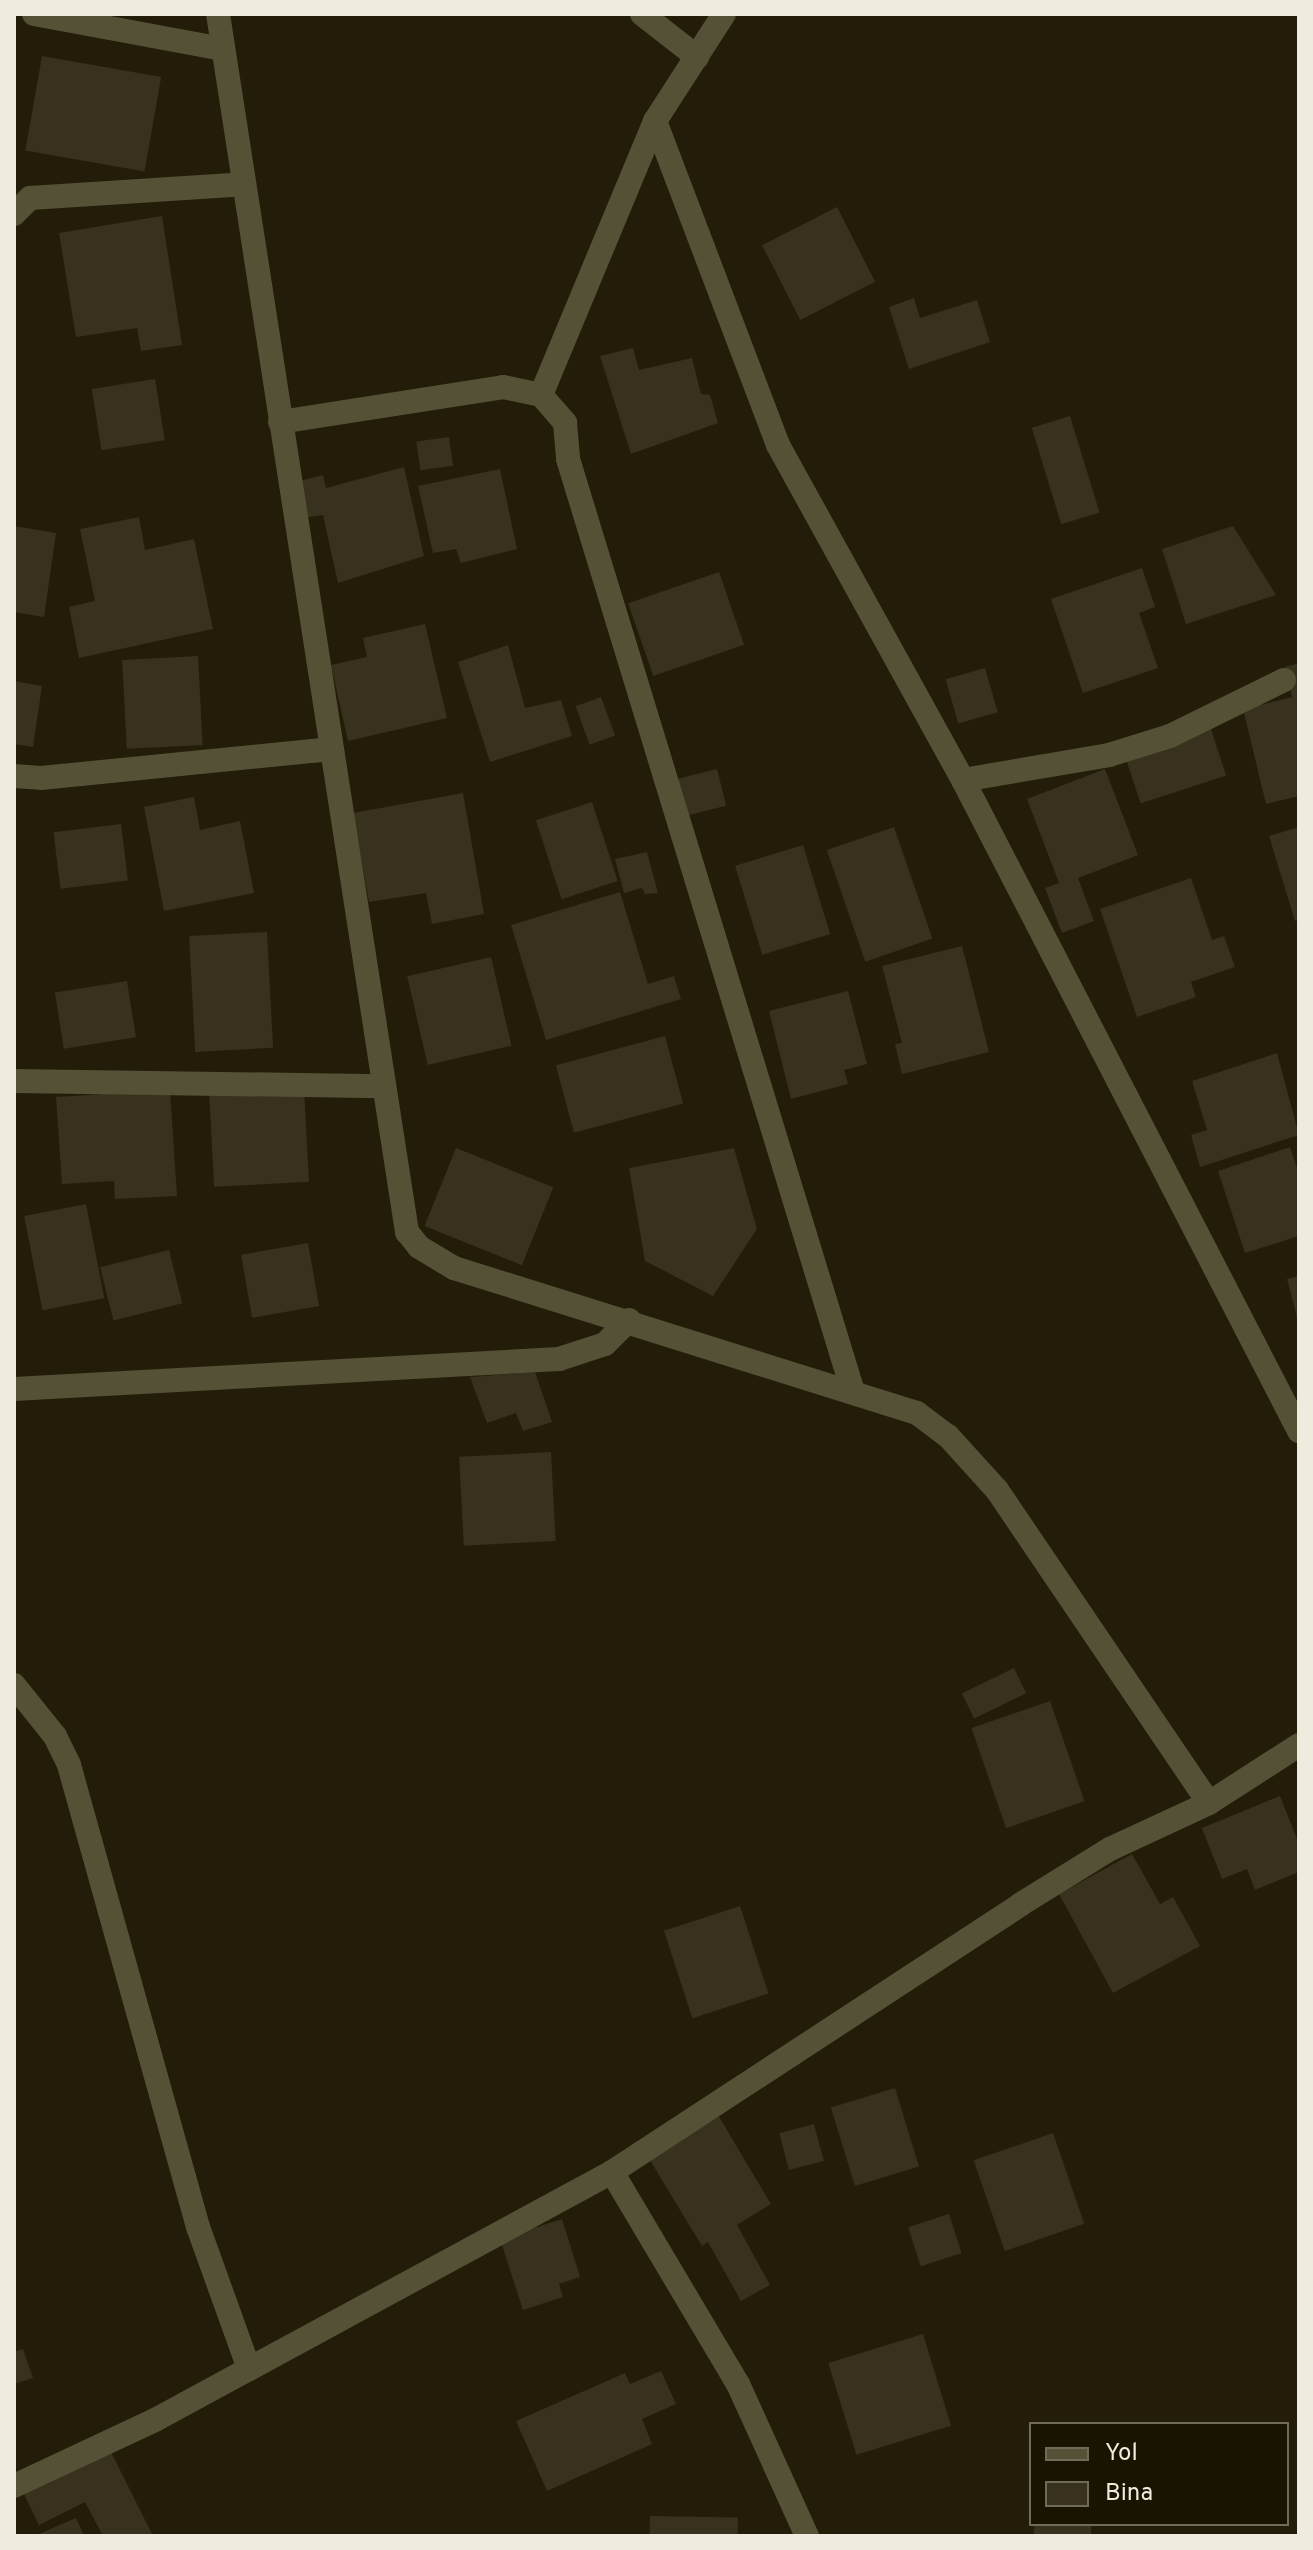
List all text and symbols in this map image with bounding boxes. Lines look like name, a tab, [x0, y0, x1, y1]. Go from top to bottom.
legend	[1029, 2422, 1289, 2526]
text: Yol	[1105, 2439, 1138, 2469]
text: Bina	[1105, 2479, 1153, 2509]

